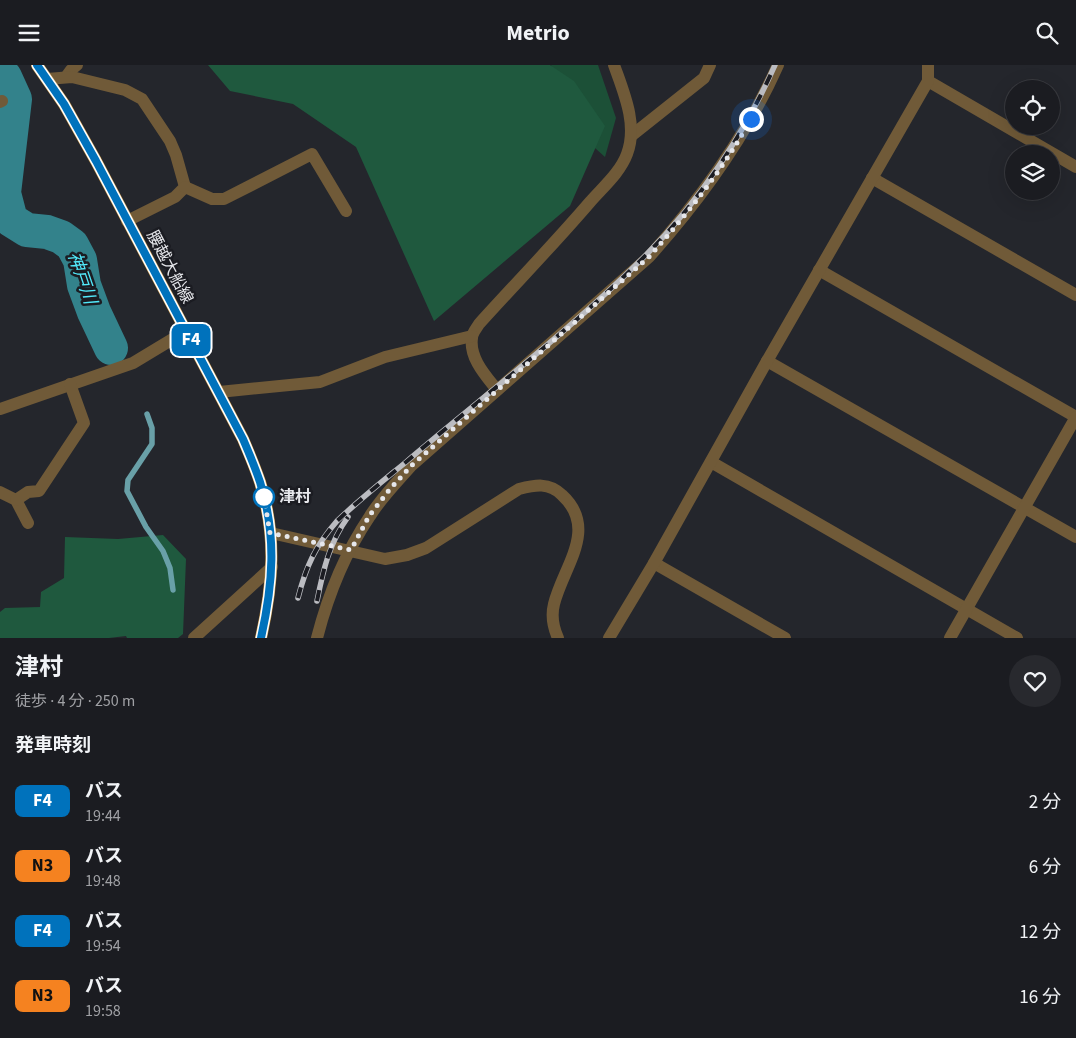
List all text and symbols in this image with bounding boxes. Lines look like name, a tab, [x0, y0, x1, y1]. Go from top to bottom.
text: Metrio	[506, 17, 570, 49]
icon: menu	[15, 19, 43, 47]
icon: search	[1033, 19, 1061, 47]
map controls	[1005, 80, 1060, 200]
button: locate	[1005, 80, 1060, 135]
your location	[739, 107, 764, 132]
button: layers	[1005, 145, 1060, 200]
street label: 腰越大船線	[142, 227, 198, 307]
water label: 神戸川	[61, 248, 103, 309]
line badge: F4	[168, 324, 214, 356]
text: F4	[182, 327, 200, 352]
marker: 津村	[253, 486, 275, 508]
place label: 津村	[279, 486, 311, 508]
text: 津村	[15, 650, 63, 685]
button: heart	[1009, 655, 1061, 707]
text: 徒歩 · 4 分 · 250 m	[15, 690, 135, 712]
text: 発車時刻	[15, 732, 91, 759]
text: バス	[85, 778, 123, 805]
text: F4	[33, 788, 52, 813]
text: 2 分	[1029, 789, 1061, 816]
text: 19:44	[85, 805, 121, 827]
text: バス	[85, 843, 123, 870]
text: N3	[32, 853, 53, 878]
text: 6 分	[1029, 854, 1061, 881]
text: 19:48	[85, 870, 121, 892]
text: バス	[85, 908, 123, 935]
text: F4	[33, 918, 52, 943]
text: 12 分	[1019, 919, 1061, 946]
text: 19:54	[85, 935, 121, 957]
text: バス	[85, 973, 123, 1000]
text: N3	[32, 983, 53, 1008]
text: 16 分	[1019, 984, 1061, 1011]
text: 19:58	[85, 1000, 121, 1022]

